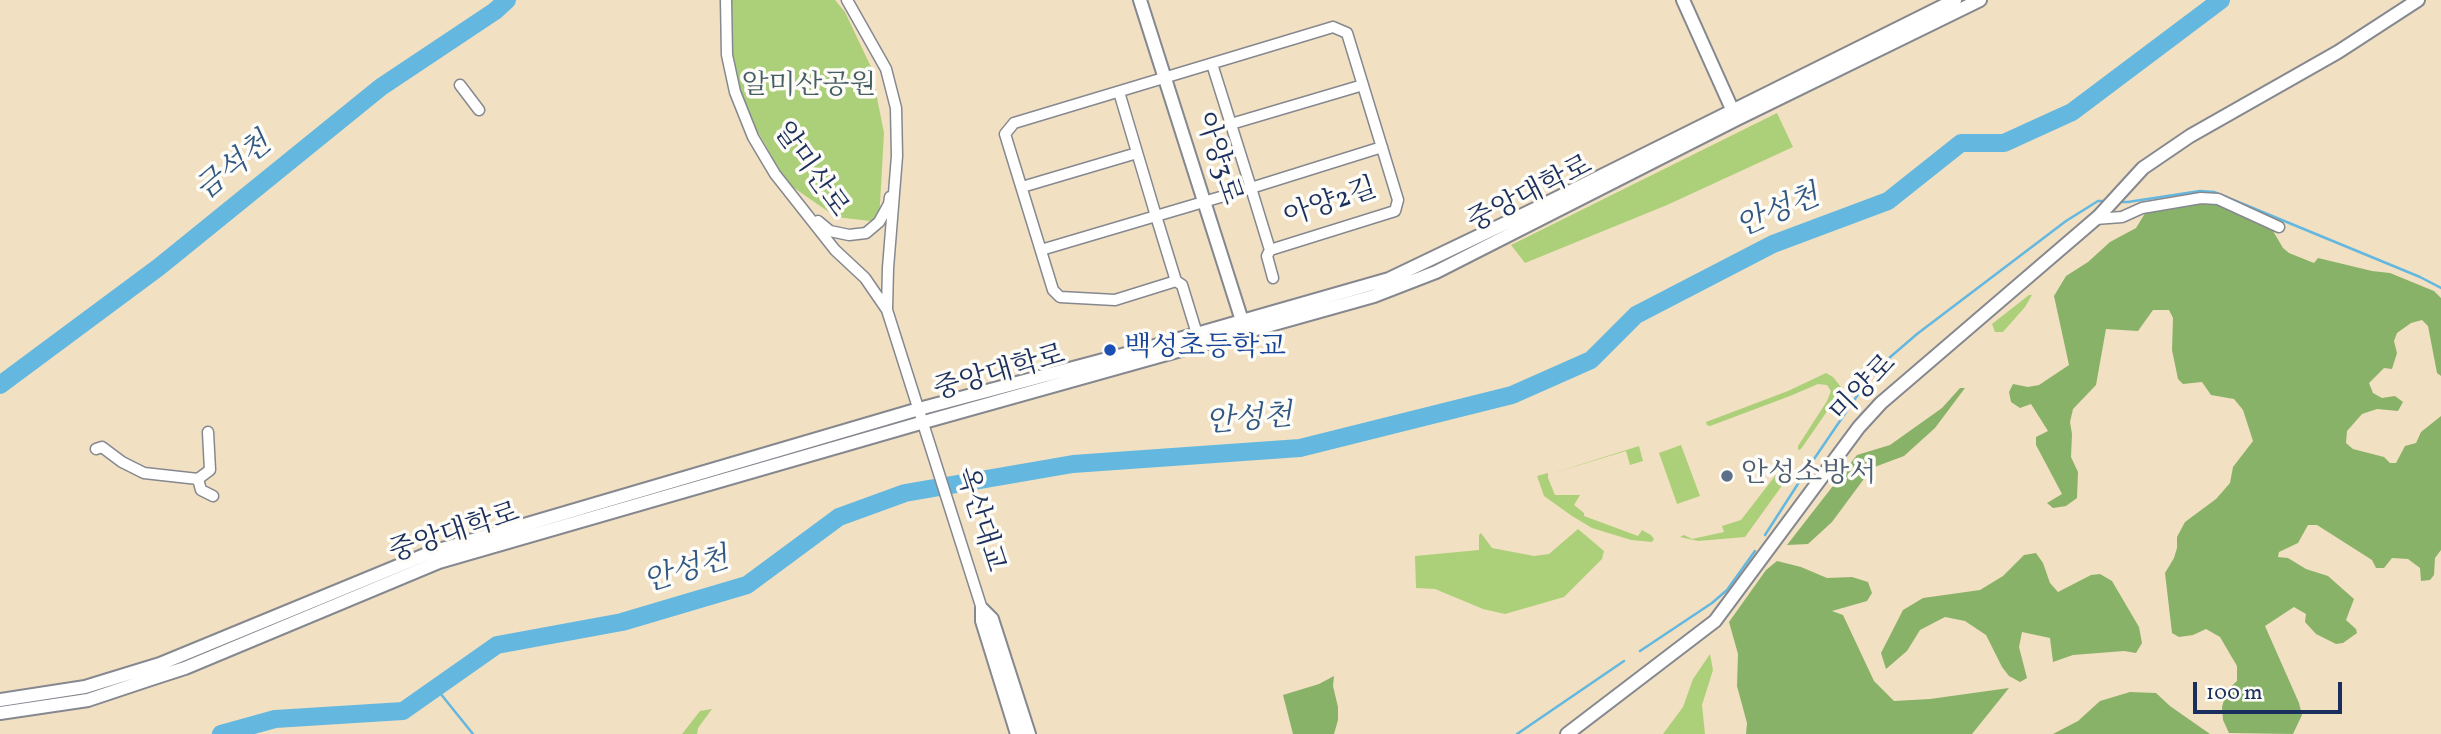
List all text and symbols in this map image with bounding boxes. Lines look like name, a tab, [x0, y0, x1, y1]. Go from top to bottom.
park label: 알미산공원	[741, 71, 877, 105]
street label: 아양3로	[1185, 108, 1247, 210]
street label: 알미산로	[764, 117, 854, 225]
water label: 금석천	[190, 128, 280, 210]
street label: 중앙대학로	[1463, 150, 1599, 242]
street label: 아양2길	[1280, 173, 1382, 237]
water label: 안성천	[1732, 180, 1826, 248]
place label: 백성초등학교	[1124, 333, 1286, 367]
street label: 중앙대학로	[930, 340, 1070, 410]
marker: 백성초등학교	[1102, 342, 1118, 358]
street label: 미양로	[1825, 349, 1905, 431]
water label: 안성천	[1204, 400, 1294, 444]
place label: 안성소방서	[1741, 459, 1876, 493]
street label: 옥산대교	[946, 463, 1010, 577]
marker: 안성소방서	[1719, 468, 1735, 484]
street label: 중앙대학로	[385, 498, 525, 572]
water label: 안성천	[640, 543, 734, 603]
scale bar	[2196, 668, 2345, 712]
text: 100 m	[2206, 679, 2263, 708]

